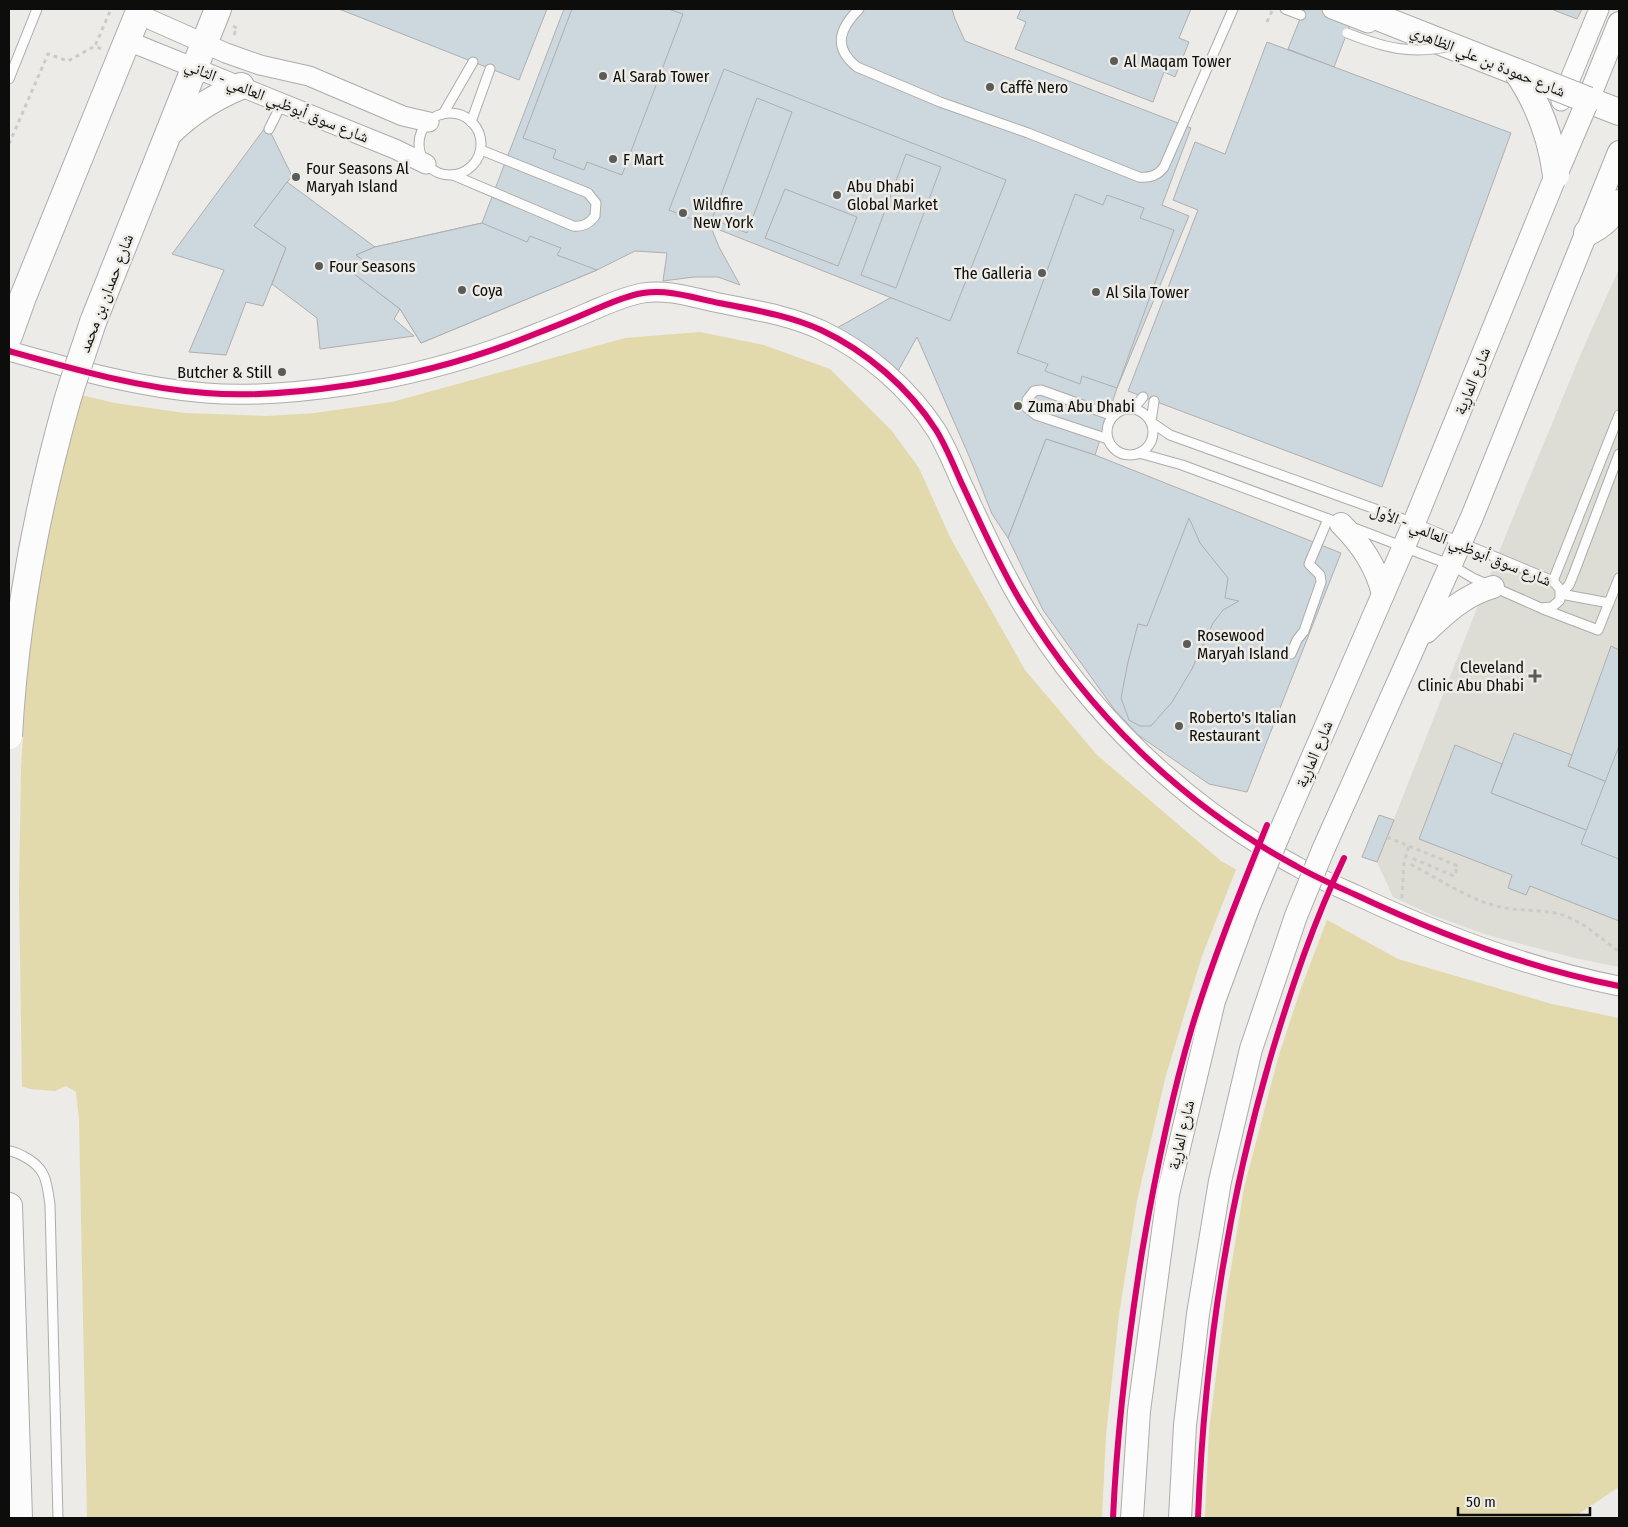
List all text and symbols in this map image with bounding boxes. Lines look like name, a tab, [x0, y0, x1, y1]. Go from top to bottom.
street label: شارع حمودة بن علي الظاهري	[1407, 21, 1568, 104]
place label: Al Maqam Tower	[1124, 52, 1231, 71]
street label: شارع سوق أبوظبي العالمي - الثاني	[181, 55, 372, 149]
marker: Al Maqam Tower	[1108, 55, 1120, 67]
place label: Al Sarab Tower	[613, 67, 710, 86]
marker: Al Sarab Tower	[597, 70, 609, 82]
place label: Caffè Nero	[1000, 78, 1068, 97]
marker: Caffè Nero	[984, 81, 996, 93]
place label: F Mart	[623, 150, 665, 169]
marker: F Mart	[607, 153, 619, 165]
place label: Four Seasons Al Maryah Island	[306, 159, 409, 196]
marker: Four Seasons Al Maryah Island	[290, 171, 302, 183]
place label: Abu Dhabi Global Market	[847, 177, 939, 214]
marker: Abu Dhabi Global Market	[831, 189, 843, 201]
place label: Wildfire New York	[693, 195, 754, 232]
marker: Wildfire New York	[677, 207, 689, 219]
street label: شارع حمدان بن محمد	[75, 231, 138, 355]
place label: Four Seasons	[329, 257, 416, 276]
marker: Four Seasons	[313, 260, 325, 272]
place label: The Galleria	[954, 264, 1032, 283]
marker: The Galleria	[1036, 267, 1048, 279]
place label: Coya	[472, 281, 503, 300]
place label: Al Sila Tower	[1106, 283, 1189, 302]
marker: Coya	[456, 284, 468, 296]
marker: Al Sila Tower	[1090, 286, 1102, 298]
street label: شارع المارِية	[1450, 345, 1496, 418]
place label: Butcher & Still	[177, 363, 272, 382]
marker: Butcher & Still	[276, 366, 288, 378]
place label: Zuma Abu Dhabi	[1028, 397, 1135, 416]
marker: Zuma Abu Dhabi	[1012, 400, 1024, 412]
street label: شارع سوق أبوظبي العالمي - الأول	[1367, 500, 1554, 593]
place label: Rosewood Maryah Island	[1197, 626, 1289, 663]
marker: Rosewood Maryah Island	[1181, 638, 1193, 650]
place label: Cleveland Clinic Abu Dhabi	[1418, 658, 1524, 695]
marker: Cleveland Clinic Abu Dhabi	[1528, 669, 1542, 683]
place label: Roberto's Italian Restaurant	[1189, 708, 1296, 745]
street label: شارع المارِية	[1291, 718, 1339, 791]
marker: Roberto's Italian Restaurant	[1173, 720, 1185, 732]
street label: شارع المارِية	[1164, 1098, 1201, 1172]
scale bar	[1458, 1484, 1590, 1516]
text: 50 m	[1466, 1493, 1496, 1511]

